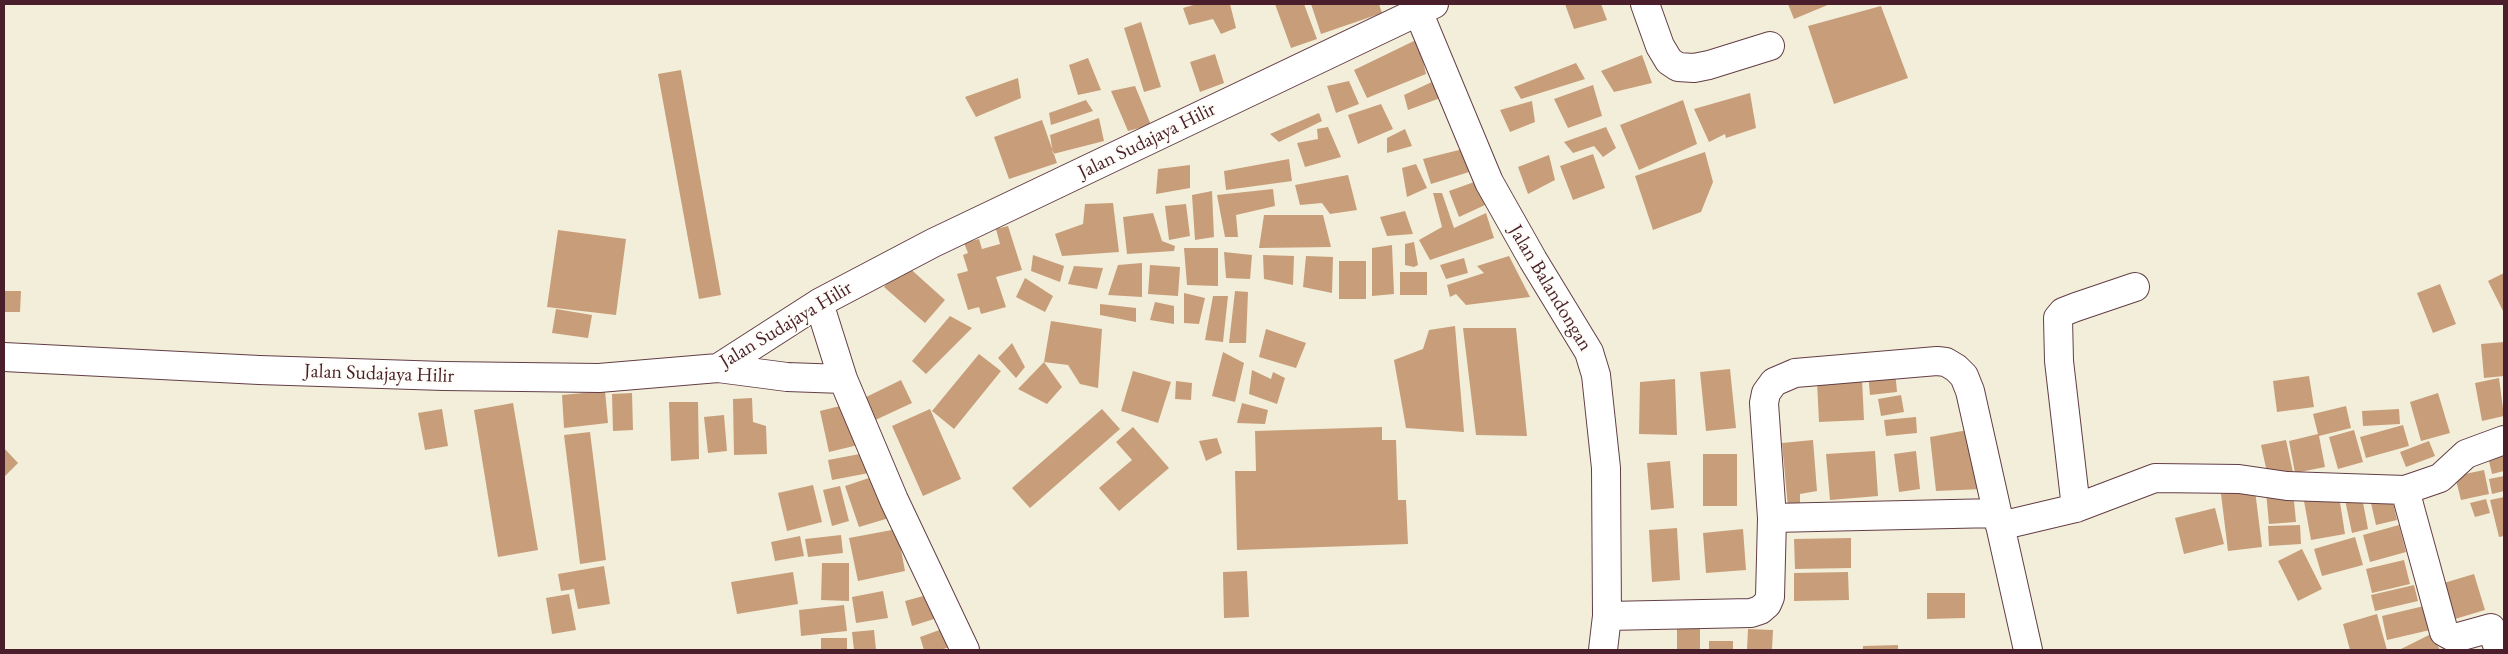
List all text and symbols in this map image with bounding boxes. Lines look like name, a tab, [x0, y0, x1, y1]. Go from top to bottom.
street label: Jalan Sudajaya Hilir	[1074, 97, 1220, 185]
street label: Jalan Balandongan	[1503, 221, 1597, 355]
street label: Jalan Sudajaya Hilir	[715, 276, 857, 374]
street label: Jalan Sudajaya Hilir	[304, 359, 454, 389]

